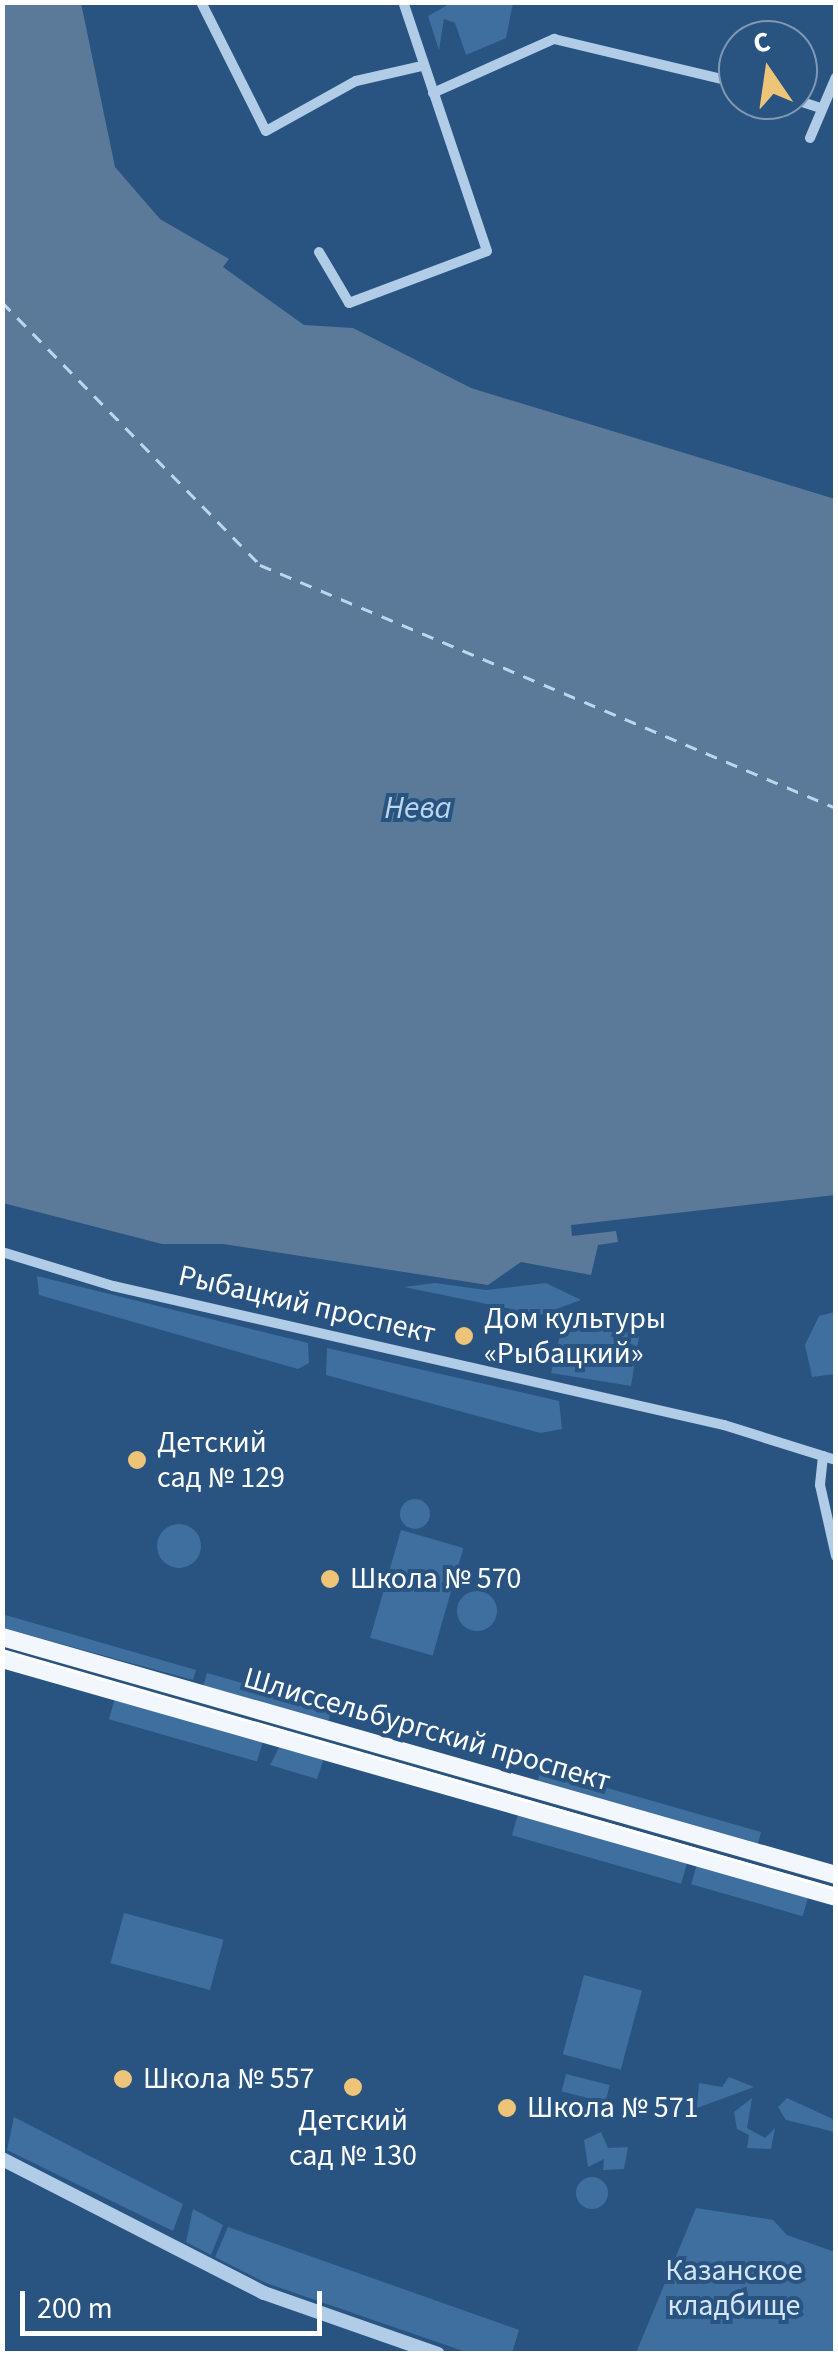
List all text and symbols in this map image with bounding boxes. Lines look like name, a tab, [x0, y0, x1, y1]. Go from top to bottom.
north arrow	[718, 20, 818, 120]
text: С	[749, 21, 774, 64]
water label: Нева	[384, 789, 452, 827]
street label: Рыбацкий проспект	[175, 1258, 439, 1352]
place label: Дом культуры «Рыбацкий»	[484, 1301, 666, 1372]
marker: Дом культуры «Рыбацкий»	[453, 1325, 475, 1347]
place label: Детский сад № 129	[157, 1425, 285, 1496]
marker: Детский сад № 129	[126, 1449, 148, 1471]
place label: Школа № 570	[350, 1561, 521, 1597]
marker: Школа № 570	[319, 1568, 341, 1590]
street label: Шлиссельбургский проспект	[239, 1660, 615, 1800]
place label: Школа № 557	[143, 2061, 314, 2097]
marker: Школа № 557	[112, 2068, 134, 2090]
marker: Детский сад № 130	[342, 2076, 364, 2098]
place label: Школа № 571	[527, 2090, 698, 2126]
marker: Школа № 571	[496, 2097, 518, 2119]
place label: Детский сад № 130	[289, 2103, 417, 2174]
park label: Казанское кладбище	[665, 2253, 803, 2324]
scale bar	[25, 2271, 328, 2333]
text: 200 m	[37, 2287, 113, 2330]

